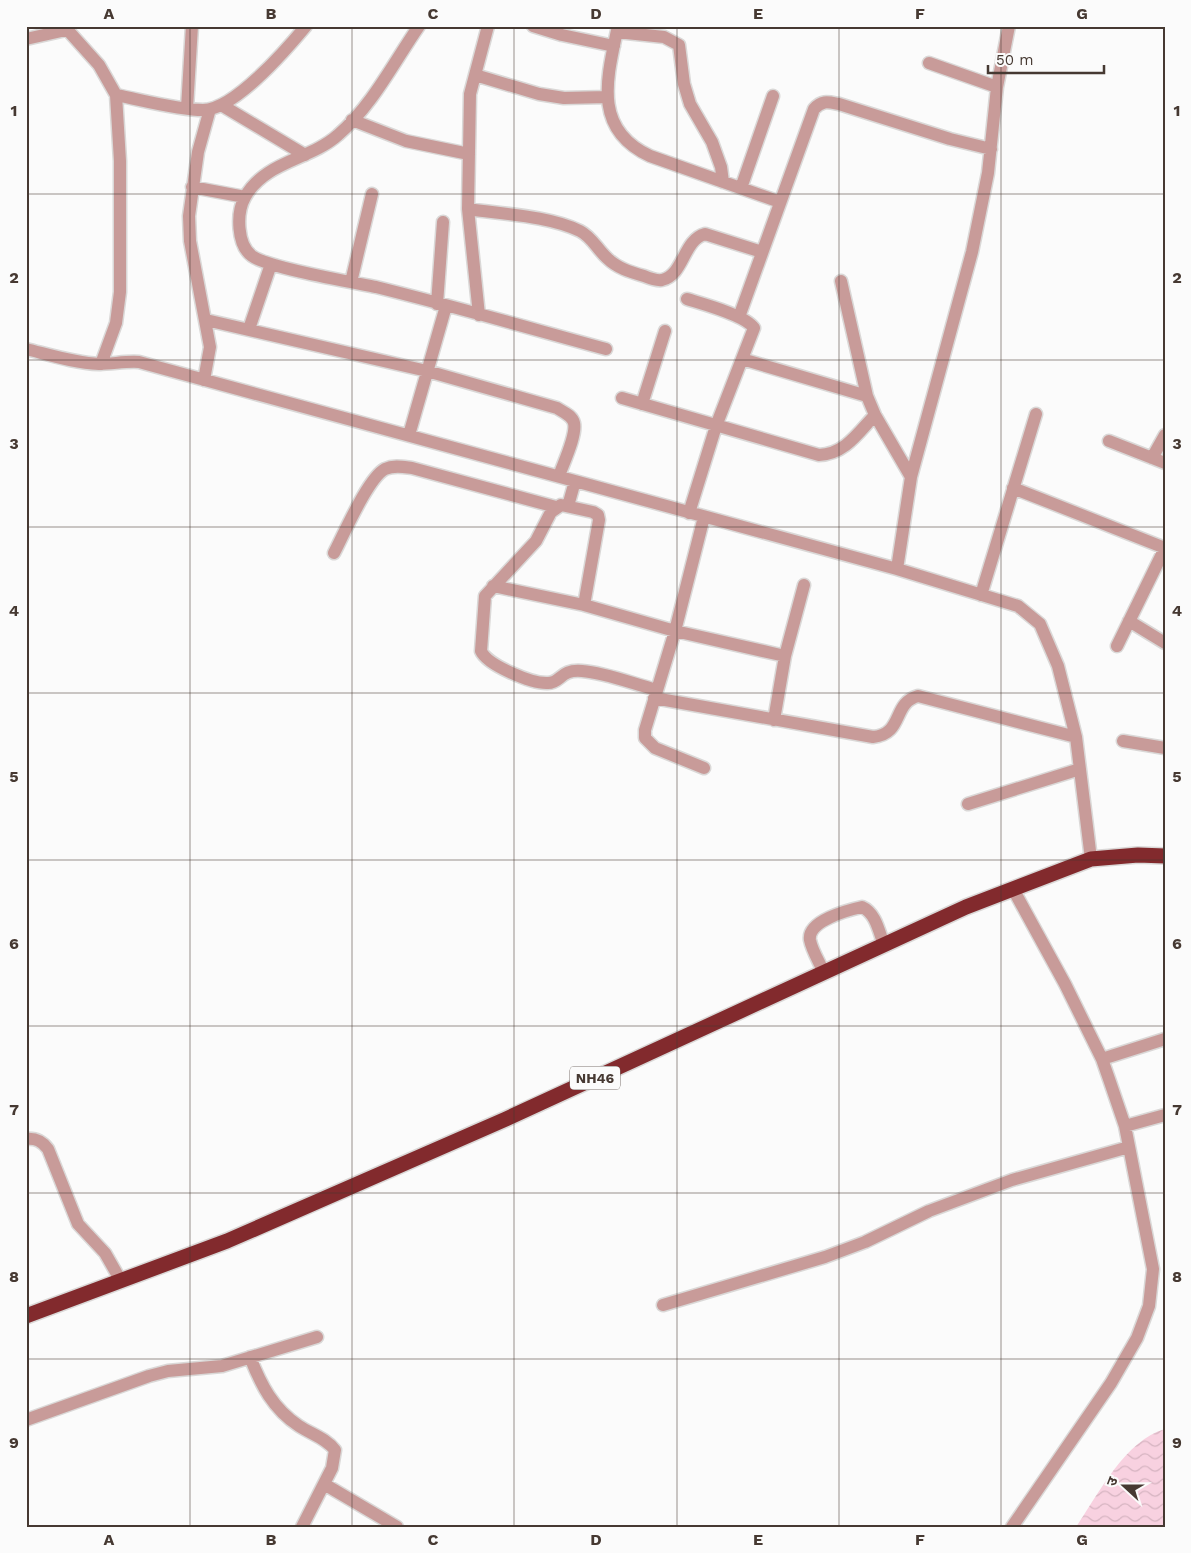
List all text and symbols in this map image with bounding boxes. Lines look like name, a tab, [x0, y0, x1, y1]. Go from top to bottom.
text: A	[104, 4, 115, 23]
text: B	[266, 4, 277, 23]
text: C	[428, 4, 439, 23]
text: D	[590, 4, 602, 23]
text: E	[753, 4, 763, 23]
text: F	[915, 4, 925, 23]
text: G	[1076, 4, 1088, 23]
scale bar	[988, 42, 1105, 74]
text: 50 m	[996, 51, 1033, 69]
text: 1	[11, 101, 17, 120]
text: 1	[1174, 101, 1180, 120]
text: 2	[9, 268, 19, 287]
text: 2	[1172, 268, 1182, 287]
text: 3	[9, 434, 19, 453]
text: 3	[1172, 434, 1182, 453]
text: 4	[9, 601, 19, 620]
text: 4	[1172, 601, 1182, 620]
text: 5	[9, 767, 19, 786]
text: 5	[1172, 767, 1182, 786]
text: 6	[9, 934, 19, 953]
text: 6	[1172, 934, 1182, 953]
road number: NH46	[570, 1066, 620, 1090]
text: 7	[9, 1100, 19, 1119]
text: 7	[1172, 1100, 1182, 1119]
text: 8	[9, 1267, 19, 1286]
text: 8	[1172, 1267, 1182, 1286]
text: 9	[9, 1433, 19, 1452]
text: 9	[1172, 1433, 1182, 1452]
north arrow	[1098, 1460, 1148, 1510]
text: उ	[1103, 1474, 1121, 1488]
text: A	[104, 1530, 115, 1549]
text: B	[266, 1530, 277, 1549]
text: C	[428, 1530, 439, 1549]
text: D	[590, 1530, 602, 1549]
text: E	[753, 1530, 763, 1549]
text: F	[915, 1530, 925, 1549]
text: G	[1076, 1530, 1088, 1549]

